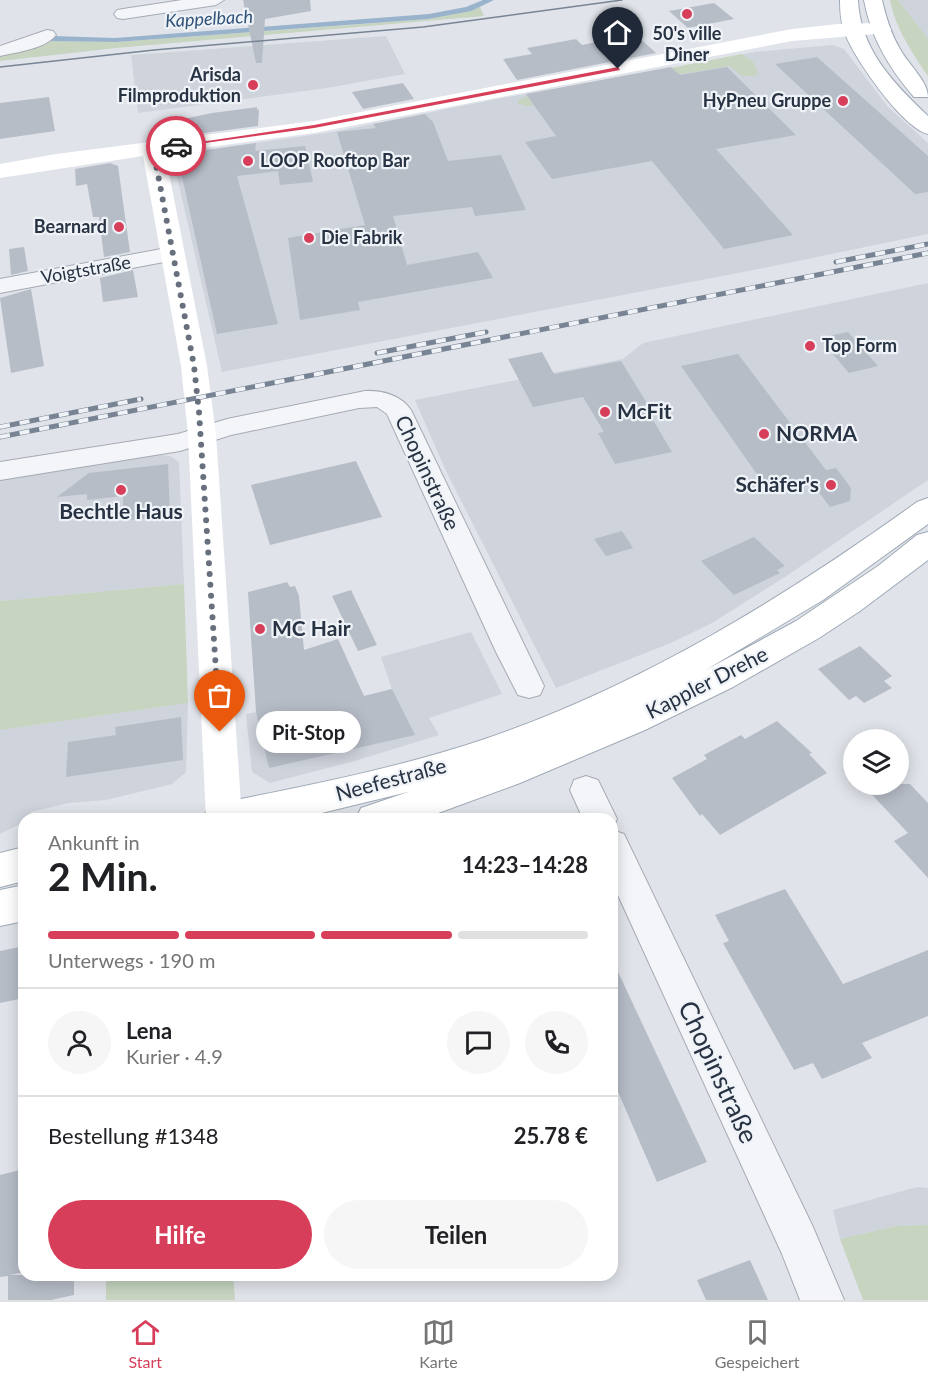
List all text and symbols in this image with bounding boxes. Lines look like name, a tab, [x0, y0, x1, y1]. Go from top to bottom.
water label: Kappelbach	[164, 5, 253, 31]
pin	[592, 7, 643, 69]
marker: 50's ville Diner	[680, 7, 694, 21]
icon: home	[601, 16, 634, 49]
place label: 50's ville Diner	[653, 22, 722, 65]
place label: Arisda Filmproduktion	[118, 63, 241, 106]
marker: Arisda Filmproduktion	[246, 78, 260, 92]
place label: HyPneu Gruppe	[703, 89, 831, 111]
marker: HyPneu Gruppe	[836, 94, 850, 108]
courier	[146, 116, 206, 176]
icon: car	[160, 130, 193, 163]
place label: LOOP Rooftop Bar	[260, 149, 410, 171]
marker: LOOP Rooftop Bar	[241, 154, 255, 168]
place label: Bearnard	[34, 215, 107, 237]
marker: Bearnard	[112, 220, 126, 234]
place label: Die Fabrik	[321, 226, 403, 248]
marker: Die Fabrik	[302, 231, 316, 245]
street label: Voigtstraße	[39, 250, 132, 288]
place label: Top Form	[822, 334, 897, 356]
marker: Top Form	[803, 339, 817, 353]
place label: McFit	[617, 398, 672, 423]
marker: McFit	[598, 405, 612, 419]
street label: Chopinstraße	[391, 411, 466, 534]
place label: NORMA	[776, 420, 857, 445]
marker: NORMA	[757, 427, 771, 441]
place label: Schäfer's	[735, 471, 819, 496]
marker: Schäfer's	[824, 478, 838, 492]
marker: Bechtle Haus	[114, 483, 128, 497]
place label: Bechtle Haus	[59, 498, 183, 523]
place label: MC Hair	[272, 615, 351, 640]
marker: MC Hair	[253, 622, 267, 636]
street label: Kappler Drehe	[641, 640, 771, 723]
pin	[194, 670, 245, 732]
icon: bag	[203, 679, 236, 712]
callout: Pit-Stop	[256, 711, 361, 753]
text: Pit-Stop	[272, 720, 345, 744]
map controls	[843, 729, 909, 795]
button: layers	[843, 729, 909, 795]
street label: Neefestraße	[332, 752, 449, 805]
text: Ankunft in	[48, 830, 140, 854]
text: 14:23–14:28	[462, 851, 588, 878]
text: 2 Min.	[48, 853, 158, 899]
text: Unterwegs · 190 m	[48, 948, 215, 972]
street label: Chopinstraße	[672, 995, 766, 1148]
button: person	[48, 1011, 111, 1074]
button: chat	[447, 1011, 510, 1074]
button: phone	[525, 1011, 588, 1074]
text: Lena	[126, 1017, 172, 1044]
text: Kurier · 4.9	[126, 1044, 223, 1068]
text: Bestellung #1348	[48, 1122, 218, 1149]
text: 25.78 €	[514, 1122, 588, 1149]
button: Hilfe	[48, 1200, 312, 1269]
button: Teilen	[324, 1200, 588, 1269]
tab: Start	[129, 1316, 162, 1371]
tab: Karte	[419, 1316, 458, 1371]
tab: Gespeichert	[715, 1316, 799, 1371]

